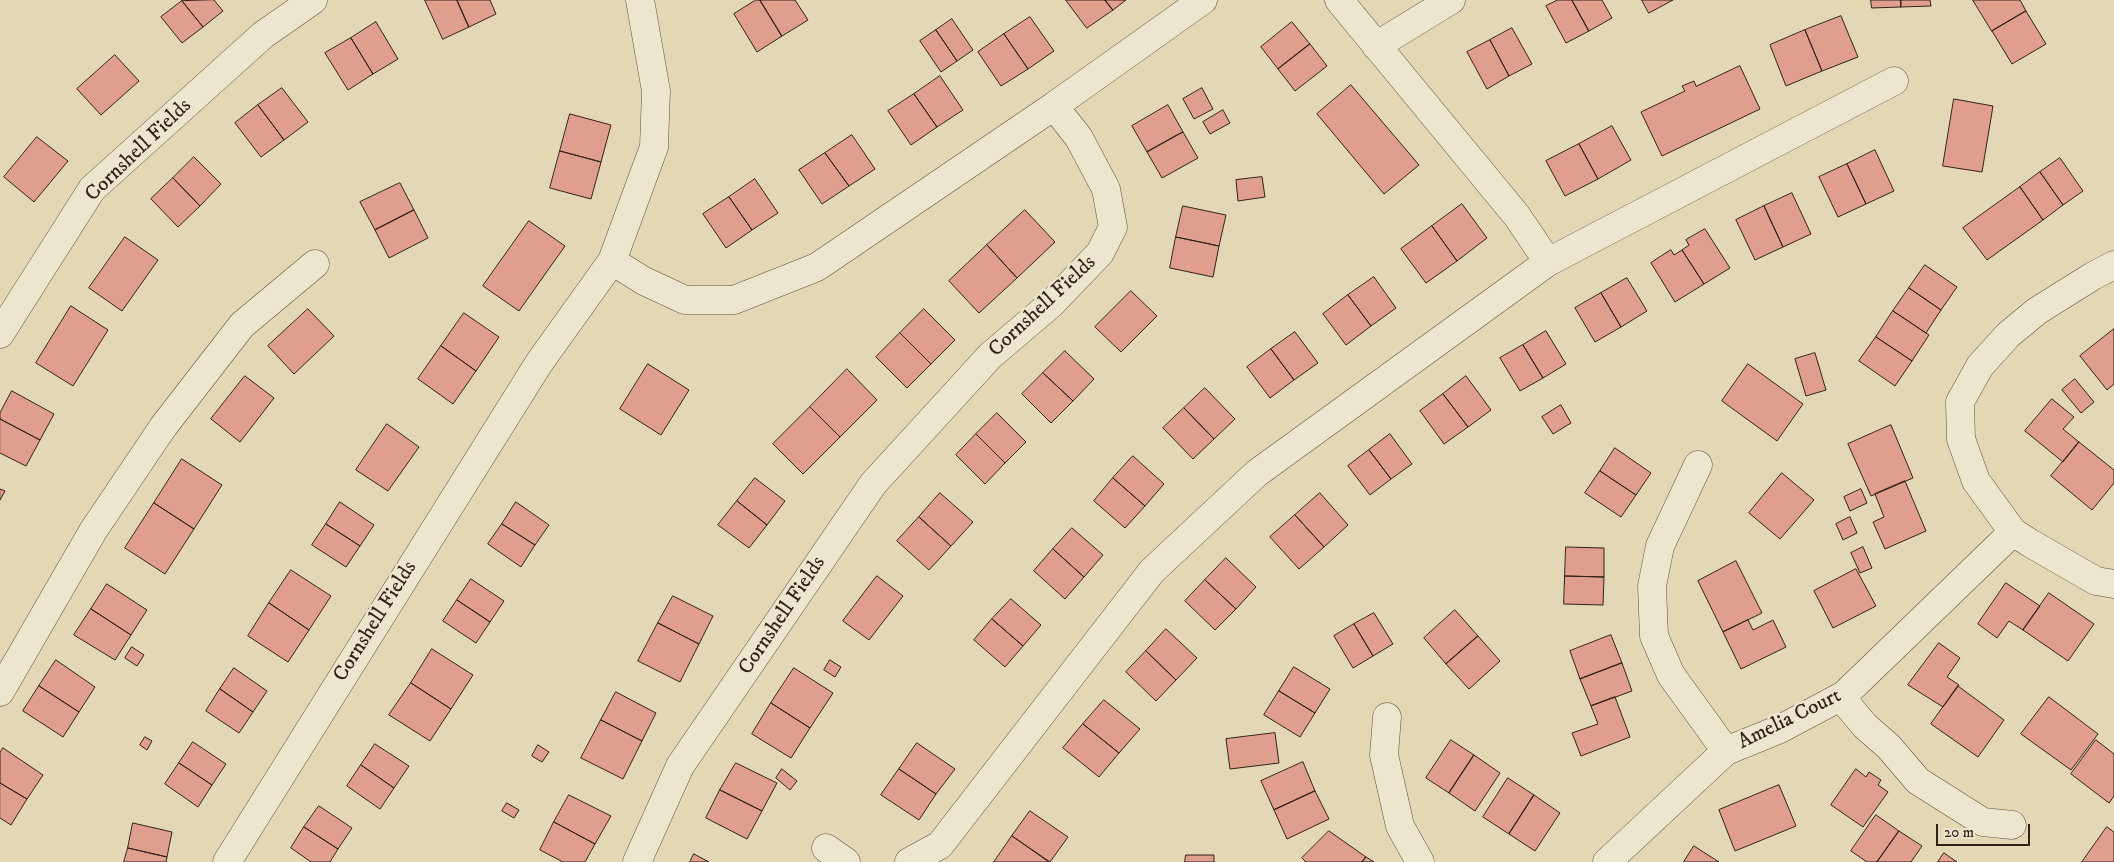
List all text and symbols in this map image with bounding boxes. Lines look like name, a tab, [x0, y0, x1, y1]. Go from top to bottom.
street label: Cornshell Fields	[81, 94, 197, 208]
street label: Cornshell Fields	[984, 251, 1102, 363]
street label: Cornshell Fields	[734, 552, 832, 680]
street label: Cornshell Fields	[329, 557, 423, 687]
street label: Amelia Court	[1734, 684, 1846, 756]
scale bar	[1939, 814, 2033, 846]
text: 20 m	[1944, 823, 1974, 842]

